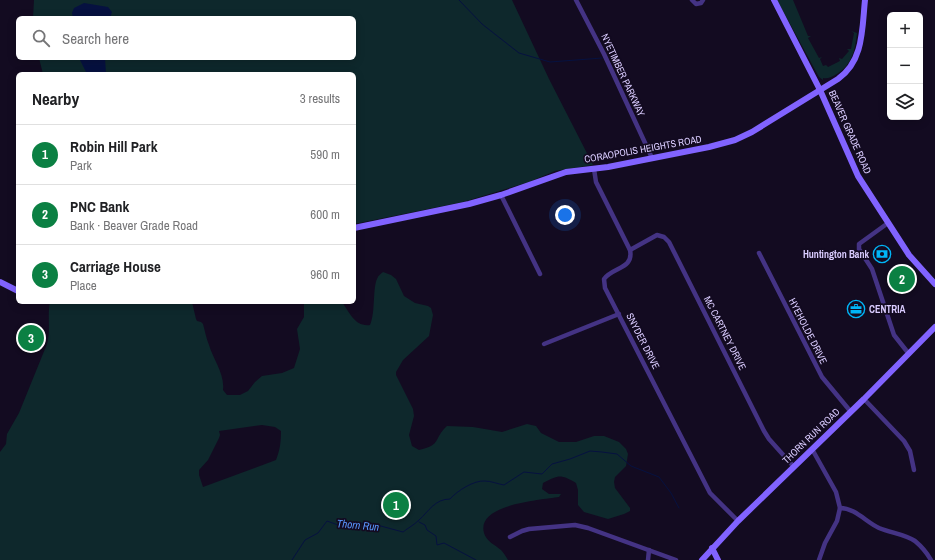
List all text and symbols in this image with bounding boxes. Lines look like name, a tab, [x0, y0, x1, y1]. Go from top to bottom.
map controls	[887, 12, 923, 120]
button: +	[887, 12, 923, 48]
search box	[16, 16, 356, 60]
icon: search	[30, 27, 52, 49]
text: Search here	[62, 28, 129, 49]
street label: NYETIMBER PARKWAY	[598, 32, 648, 119]
button: −	[887, 48, 923, 84]
button: layers	[887, 84, 923, 120]
text: Nearby	[32, 87, 79, 110]
street label: BEAVER GRADE ROAD	[826, 88, 874, 176]
text: 3 results	[300, 90, 340, 107]
street label: CORAOPOLIS HEIGHTS ROAD	[583, 132, 703, 166]
text: Robin Hill Park	[70, 136, 158, 157]
text: 1	[42, 146, 48, 163]
text: 590 m	[310, 146, 340, 163]
text: Park	[70, 157, 92, 174]
text: PNC Bank	[70, 196, 129, 217]
your location	[555, 205, 575, 225]
text: 2	[42, 206, 48, 223]
text: 600 m	[310, 206, 340, 223]
text: Bank · Beaver Grade Road	[70, 217, 198, 234]
bank icon: Huntington Bank	[872, 244, 892, 264]
place label: Huntington Bank	[803, 248, 869, 261]
text: Carriage House	[70, 256, 161, 277]
pin: 2	[889, 264, 915, 294]
text: 3	[42, 266, 48, 283]
text: 960 m	[310, 266, 340, 283]
text: Place	[70, 277, 97, 294]
street label: MC CARTNEY DRIVE	[701, 294, 749, 372]
street label: HYEHOLDE DRIVE	[786, 296, 830, 366]
office icon: CENTRIA	[846, 299, 866, 319]
place label: CENTRIA	[869, 303, 906, 316]
street label: SNYDER DRIVE	[623, 311, 663, 371]
pin: 3	[18, 323, 44, 353]
street label: THORN RUN ROAD	[779, 405, 843, 467]
pin: 1	[383, 490, 409, 520]
water label: Thorn Run	[336, 516, 380, 534]

